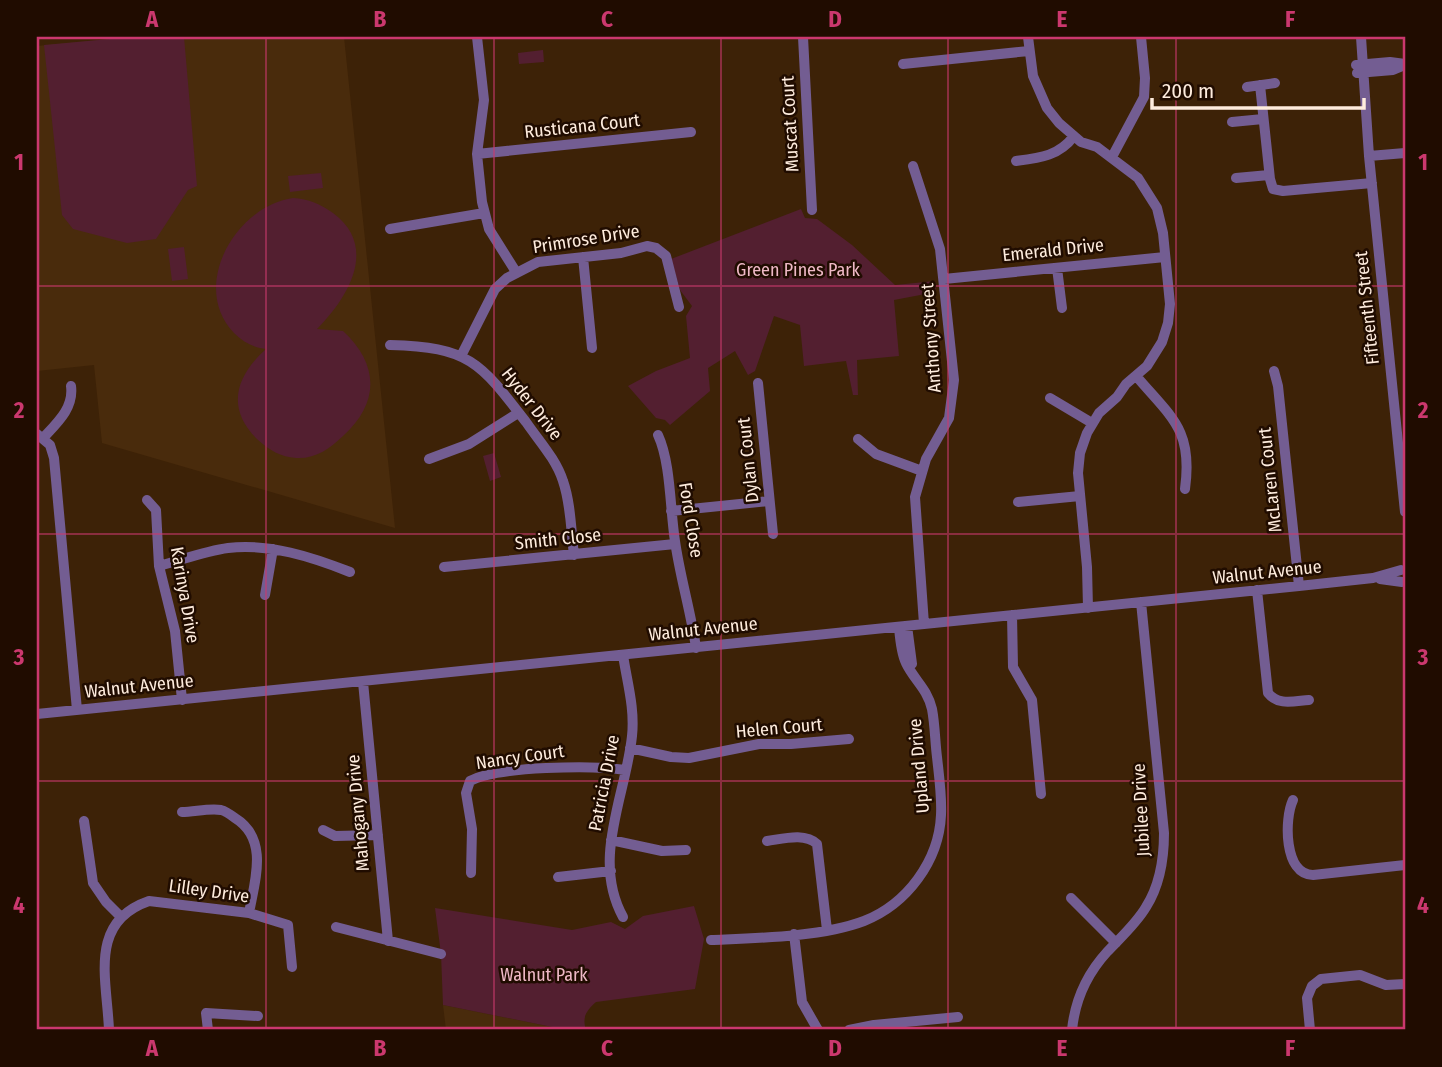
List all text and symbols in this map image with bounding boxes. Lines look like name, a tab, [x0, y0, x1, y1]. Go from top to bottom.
text: A	[145, 5, 159, 33]
text: B	[374, 5, 387, 33]
text: C	[601, 5, 613, 33]
text: D	[828, 5, 842, 33]
text: E	[1057, 5, 1068, 33]
text: F	[1285, 5, 1295, 33]
scale bar	[1152, 66, 1363, 110]
street label: Muscat Court	[776, 75, 804, 173]
text: 200 m	[1162, 78, 1214, 104]
street label: Rusticana Court	[523, 109, 641, 143]
text: 1	[14, 148, 24, 176]
text: 1	[1418, 148, 1428, 176]
street label: Primrose Drive	[531, 220, 641, 258]
street label: Emerald Drive	[1001, 234, 1105, 266]
street label: Fifteenth Street	[1350, 250, 1384, 366]
park label: Green Pines Park	[736, 259, 861, 281]
street label: Anthony Street	[916, 282, 946, 393]
street label: Hyder Drive	[497, 363, 567, 445]
text: 2	[13, 396, 25, 424]
text: 2	[1417, 396, 1429, 424]
street label: Dylan Court	[733, 416, 763, 504]
street label: McLaren Court	[1254, 426, 1286, 534]
street label: Ford Close	[674, 481, 708, 559]
street label: Smith Close	[514, 524, 602, 554]
street label: Karinya Drive	[166, 545, 204, 645]
street label: Walnut Avenue	[1211, 555, 1323, 589]
street label: Walnut Avenue	[647, 612, 759, 646]
text: 3	[13, 643, 25, 671]
text: 3	[1417, 643, 1429, 671]
street label: Walnut Avenue	[83, 669, 195, 703]
street label: Helen Court	[735, 713, 823, 743]
street label: Upland Drive	[904, 718, 934, 814]
street label: Patricia Drive	[584, 733, 624, 833]
street label: Nancy Court	[474, 740, 566, 774]
street label: Mahogany Drive	[342, 754, 374, 872]
street label: Jubilee Drive	[1128, 763, 1154, 857]
street label: Lilley Drive	[167, 874, 251, 908]
text: 4	[13, 891, 25, 919]
text: 4	[1417, 891, 1429, 919]
park label: Walnut Park	[500, 964, 588, 986]
text: A	[145, 1034, 159, 1062]
text: B	[374, 1034, 387, 1062]
text: C	[601, 1034, 613, 1062]
text: D	[828, 1034, 842, 1062]
text: E	[1057, 1034, 1068, 1062]
text: F	[1285, 1034, 1295, 1062]

